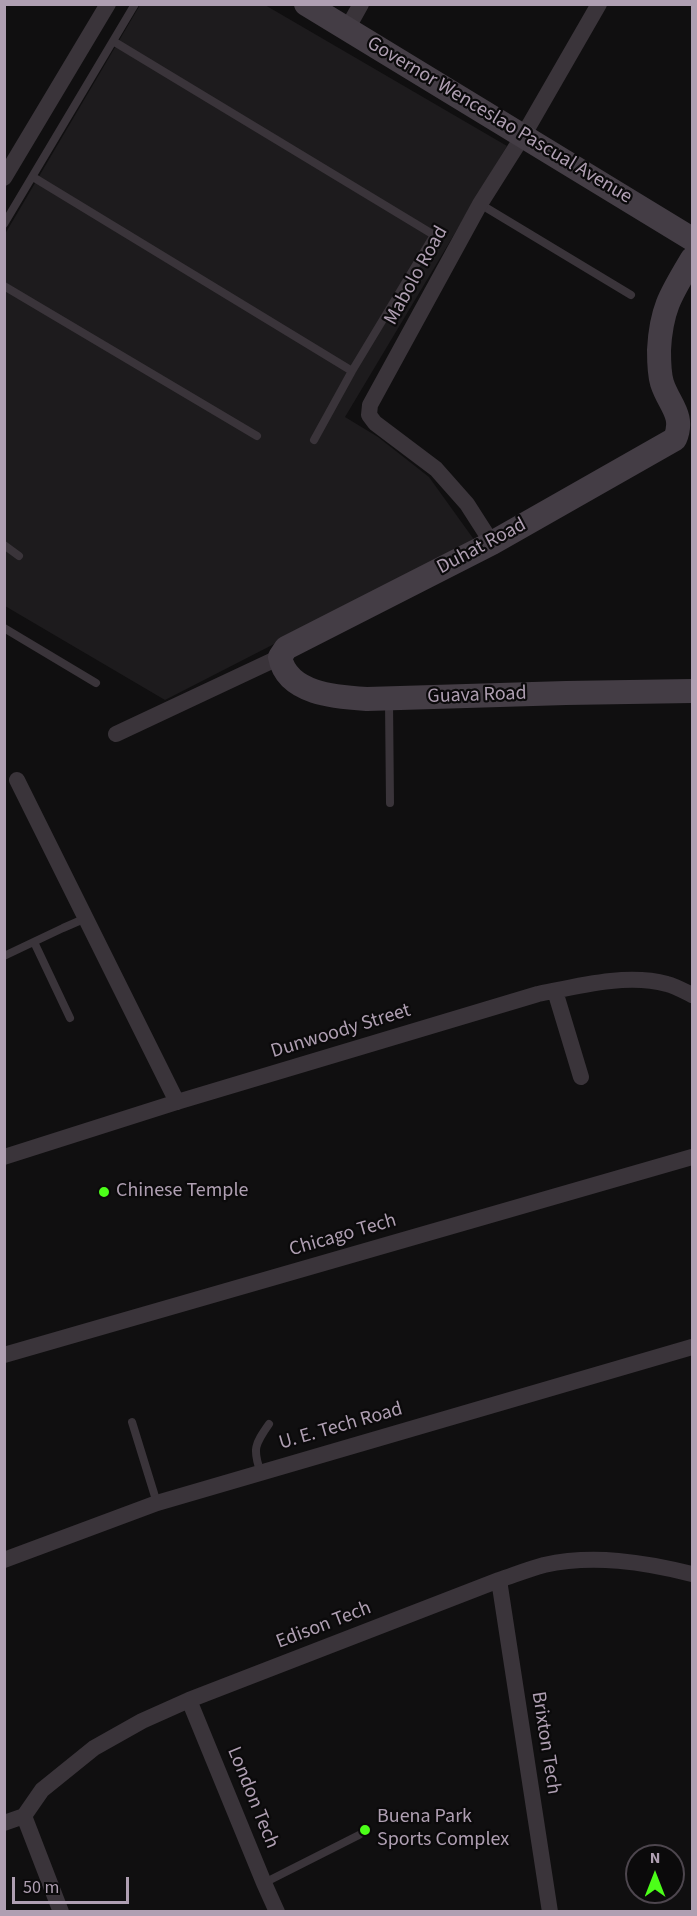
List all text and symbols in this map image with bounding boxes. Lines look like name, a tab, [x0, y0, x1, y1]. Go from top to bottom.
street label: Governor Wenceslao Pascual Avenue	[362, 32, 636, 210]
street label: Mabolo Road	[380, 222, 454, 330]
street label: Duhat Road	[433, 514, 531, 580]
street label: Guava Road	[427, 682, 527, 710]
street label: Dunwoody Street	[268, 999, 414, 1065]
place label: Chinese Temple	[116, 1180, 248, 1204]
marker: Chinese Temple	[97, 1185, 111, 1199]
street label: Chicago Tech	[287, 1209, 399, 1263]
street label: U. E. Tech Road	[276, 1398, 406, 1456]
street label: Edison Tech	[273, 1597, 375, 1655]
street label: Brixton Tech	[525, 1690, 565, 1796]
street label: London Tech	[221, 1744, 283, 1852]
place label: Buena Park Sports Complex	[377, 1806, 509, 1853]
marker: Buena Park Sports Complex	[358, 1823, 372, 1837]
north arrow	[625, 1844, 685, 1904]
text: N	[650, 1847, 660, 1869]
scale bar	[15, 1865, 132, 1903]
text: 50 m	[23, 1875, 59, 1900]

